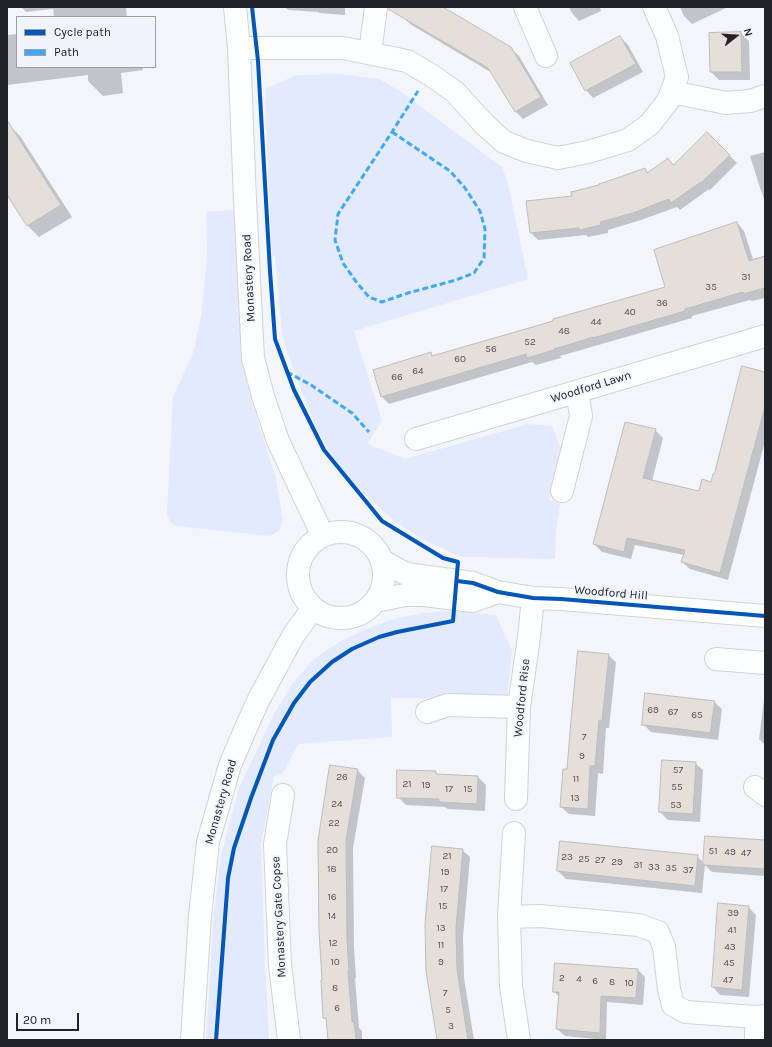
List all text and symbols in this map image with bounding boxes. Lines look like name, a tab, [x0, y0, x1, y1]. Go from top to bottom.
legend	[16, 16, 156, 68]
north arrow	[716, 16, 756, 56]
text: Cycle path	[54, 25, 111, 39]
text: N	[741, 27, 755, 38]
text: Path	[54, 45, 79, 59]
street label: Monastery Road	[240, 234, 258, 322]
house number: 31	[741, 271, 751, 283]
house number: 35	[705, 281, 717, 293]
house number: 36	[656, 297, 668, 309]
house number: 40	[624, 306, 636, 318]
house number: 44	[590, 316, 602, 328]
house number: 48	[558, 325, 570, 337]
house number: 52	[524, 336, 536, 348]
house number: 56	[485, 343, 497, 355]
house number: 60	[454, 353, 466, 365]
house number: 64	[412, 365, 424, 377]
street label: Woodford Lawn	[549, 368, 633, 406]
house number: 66	[391, 371, 403, 383]
street label: Woodford Hill	[574, 583, 648, 603]
street label: Woodford Rise	[511, 658, 533, 738]
house number: 69	[647, 704, 659, 716]
house number: 67	[668, 706, 678, 718]
house number: 65	[691, 709, 703, 721]
house number: 7	[582, 731, 586, 743]
house number: 9	[579, 750, 585, 762]
street label: Monastery Road	[202, 758, 240, 846]
house number: 57	[673, 764, 683, 776]
house number: 26	[336, 771, 348, 783]
house number: 11	[573, 773, 579, 785]
house number: 21	[402, 778, 412, 790]
house number: 19	[421, 779, 431, 791]
house number: 55	[671, 781, 683, 793]
house number: 17	[445, 783, 453, 795]
house number: 15	[464, 783, 472, 795]
house number: 13	[570, 792, 580, 804]
house number: 24	[331, 798, 343, 810]
house number: 53	[670, 799, 682, 811]
house number: 22	[328, 817, 340, 829]
house number: 20	[326, 844, 338, 856]
house number: 51	[709, 845, 717, 857]
house number: 49	[724, 846, 736, 858]
house number: 47	[741, 847, 751, 859]
house number: 21	[442, 850, 452, 862]
house number: 23	[561, 851, 573, 863]
house number: 25	[578, 853, 590, 865]
house number: 27	[595, 854, 605, 866]
street label: Monastery Gate Copse	[269, 856, 289, 978]
house number: 29	[611, 856, 623, 868]
house number: 31	[633, 859, 643, 871]
house number: 33	[648, 861, 660, 873]
house number: 35	[665, 862, 677, 874]
house number: 18	[327, 863, 337, 875]
house number: 37	[683, 864, 693, 876]
house number: 19	[440, 866, 450, 878]
house number: 17	[440, 883, 448, 895]
house number: 16	[327, 891, 337, 903]
house number: 15	[439, 900, 447, 912]
house number: 39	[727, 907, 739, 919]
house number: 14	[328, 910, 336, 922]
house number: 13	[436, 922, 446, 934]
house number: 41	[728, 924, 736, 936]
house number: 12	[328, 937, 338, 949]
house number: 11	[438, 939, 444, 951]
house number: 43	[724, 941, 736, 953]
house number: 10	[330, 956, 340, 968]
house number: 9	[438, 956, 444, 968]
house number: 45	[723, 957, 735, 969]
house number: 2	[559, 972, 565, 984]
house number: 4	[576, 973, 582, 985]
house number: 47	[723, 974, 733, 986]
house number: 6	[592, 975, 598, 987]
house number: 8	[609, 976, 615, 988]
house number: 10	[624, 977, 634, 989]
house number: 8	[332, 982, 338, 994]
house number: 7	[443, 987, 447, 999]
house number: 6	[334, 1002, 340, 1014]
house number: 5	[445, 1004, 451, 1016]
scale bar	[18, 1005, 81, 1031]
text: 20 m	[23, 1013, 51, 1027]
house number: 3	[448, 1020, 454, 1032]

